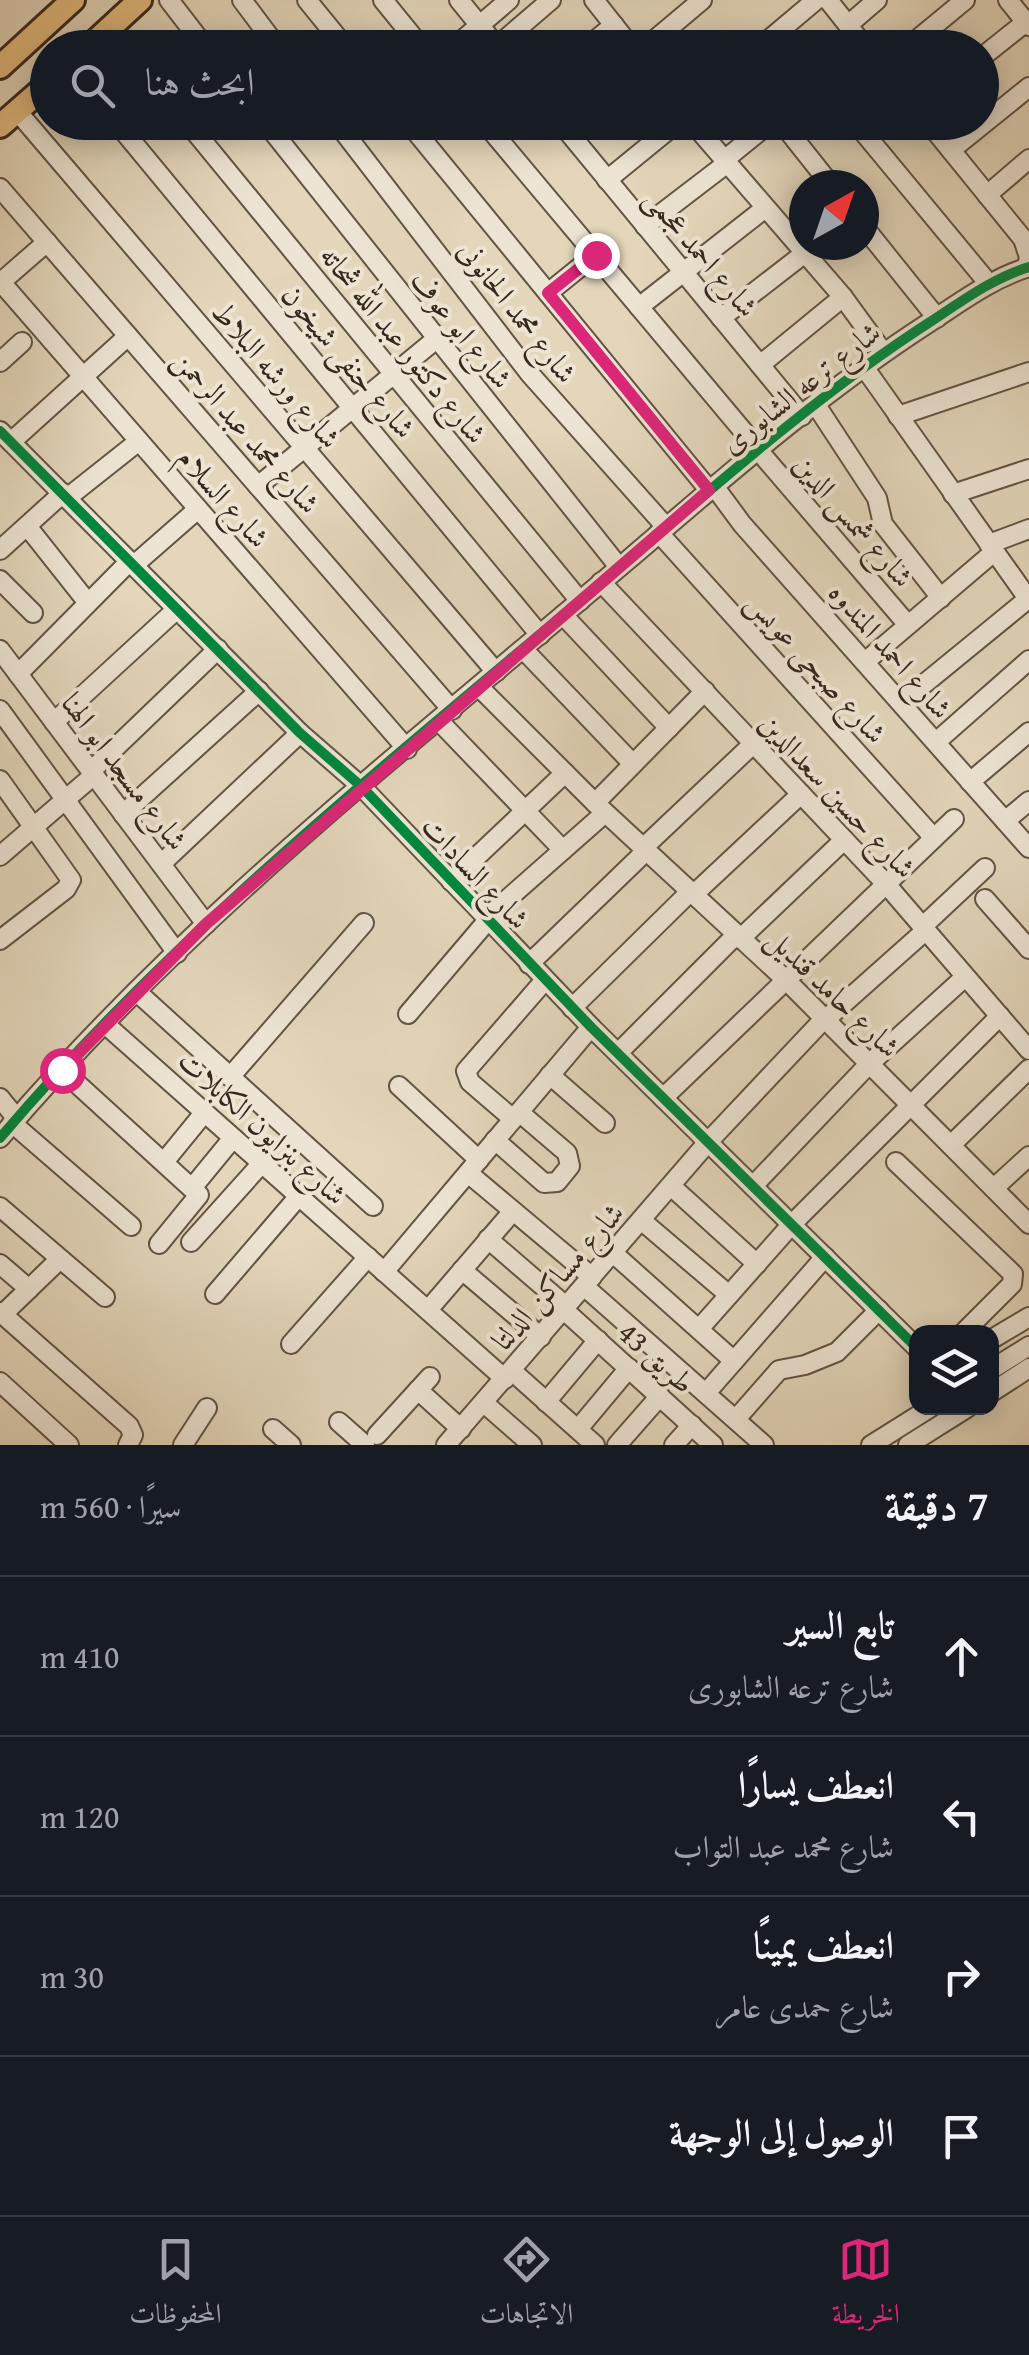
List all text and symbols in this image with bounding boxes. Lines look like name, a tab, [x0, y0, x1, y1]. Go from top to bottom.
search box	[30, 30, 999, 140]
text: ابحث هنا	[145, 53, 255, 109]
icon: search	[65, 58, 120, 113]
north arrow	[789, 170, 879, 260]
street label: شارع احمد عجمى	[632, 178, 769, 329]
street label: شارع محمد الحانونى	[445, 230, 588, 395]
route end	[574, 233, 620, 279]
street label: شارع دكتور عبد الله شحاته	[307, 235, 498, 456]
street label: شارع ابو عوف	[397, 260, 524, 401]
street label: شارع حنفى شيخون	[268, 274, 427, 450]
street label: شارع ورشه البلاط	[199, 290, 352, 460]
street label: شارع ترعه الشابورى	[710, 310, 892, 467]
street label: شارع محمد عبد الرحمن	[160, 339, 331, 526]
street label: شارع السلام	[164, 437, 281, 561]
street label: شارع شمس الدين	[780, 443, 925, 599]
street label: شارع احمد المندوه	[816, 572, 963, 731]
street label: شارع صبحى عويس	[733, 581, 898, 756]
street label: شارع مسجد ابو الهنا	[48, 683, 199, 862]
street label: شارع حسين سعدالدين	[746, 702, 927, 891]
street label: شارع السادات	[409, 805, 541, 942]
street label: شارع حامد قنديل	[754, 917, 911, 1070]
street label: شارع بنزايون الكابلات	[166, 1039, 357, 1218]
route start	[40, 1048, 86, 1094]
street label: شارع مساكن الدلتا	[480, 1192, 637, 1362]
street label: طريق 43	[609, 1310, 705, 1404]
map controls	[909, 1325, 999, 1415]
button: layers	[909, 1325, 999, 1415]
text: 7 دقيقة	[885, 1474, 989, 1535]
text: سيرًا · 560 m	[40, 1483, 182, 1530]
text: تابع السير	[786, 1596, 894, 1652]
icon: ahead	[934, 1629, 989, 1684]
text: 410 m	[40, 1633, 119, 1680]
text: شارع ترعه الشابورى	[688, 1663, 894, 1710]
text: انعطف يسارًا	[738, 1756, 894, 1812]
icon: left	[934, 1789, 989, 1844]
text: 120 m	[40, 1793, 119, 1840]
text: شارع محمد عبد التواب	[673, 1823, 894, 1870]
text: انعطف يمينًا	[753, 1916, 894, 1972]
icon: right	[934, 1949, 989, 2004]
text: 30 m	[40, 1953, 104, 2000]
text: شارع حمدى عامر	[715, 1983, 894, 2030]
text: الوصول إلى الوجهة	[669, 2104, 894, 2160]
icon: arrive	[934, 2109, 989, 2164]
tab: المحفوظات	[129, 2232, 221, 2341]
tab: الاتجاهات	[480, 2232, 573, 2341]
tab: الخريطة	[832, 2232, 900, 2341]

